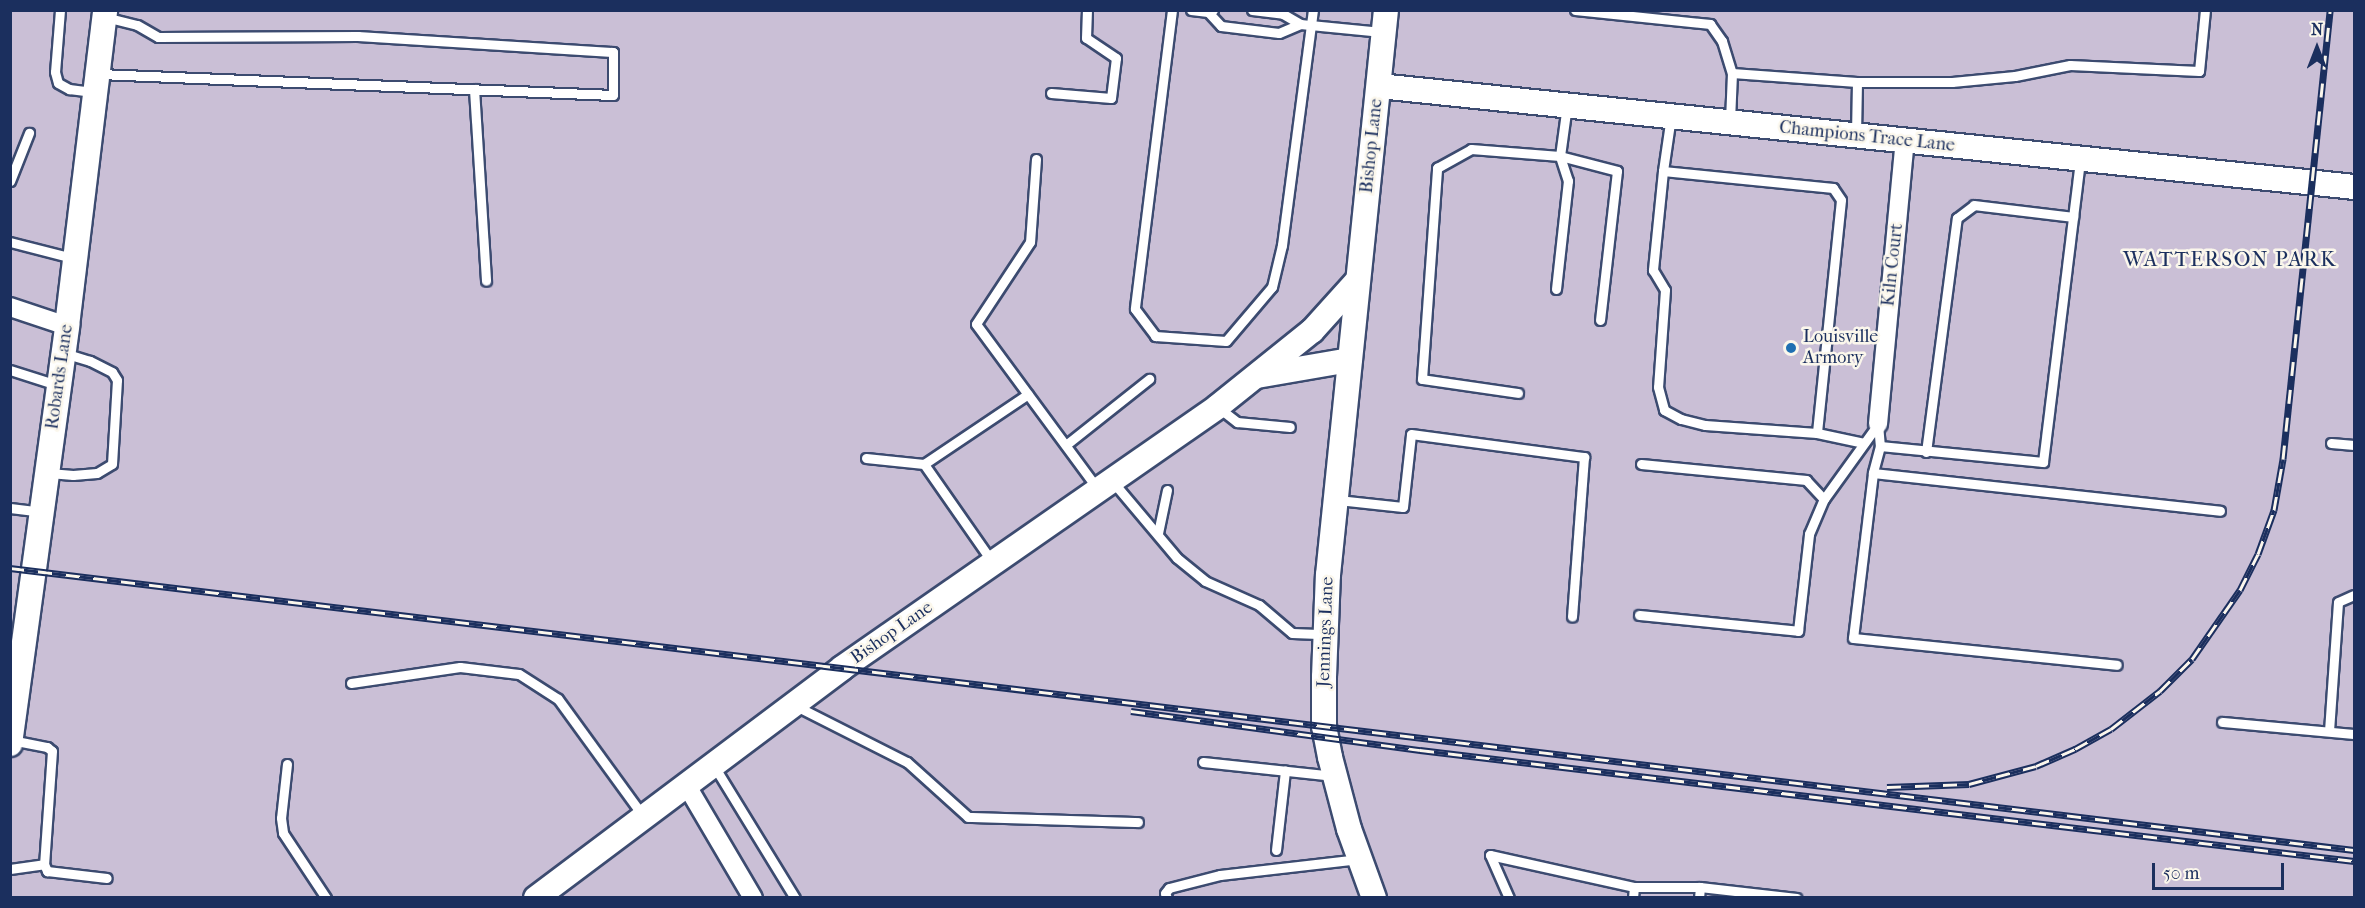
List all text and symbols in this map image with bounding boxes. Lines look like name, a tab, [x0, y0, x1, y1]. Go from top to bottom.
north arrow	[2287, 18, 2347, 78]
text: N	[2311, 20, 2323, 39]
street label: Bishop Lane	[1356, 98, 1388, 194]
street label: Champions Trace Lane	[1778, 117, 1956, 157]
street label: Kiln Court	[1878, 223, 1908, 307]
district label: WATTERSON PARK	[2123, 246, 2337, 272]
street label: Robards Lane	[42, 323, 78, 431]
place label: Louisville Armory	[1803, 327, 1878, 370]
marker: Louisville Armory	[1784, 341, 1798, 355]
street label: Jennings Lane	[1313, 576, 1339, 688]
street label: Bishop Lane	[847, 597, 937, 669]
scale bar	[2155, 851, 2287, 889]
text: 50 m	[2163, 863, 2199, 884]

